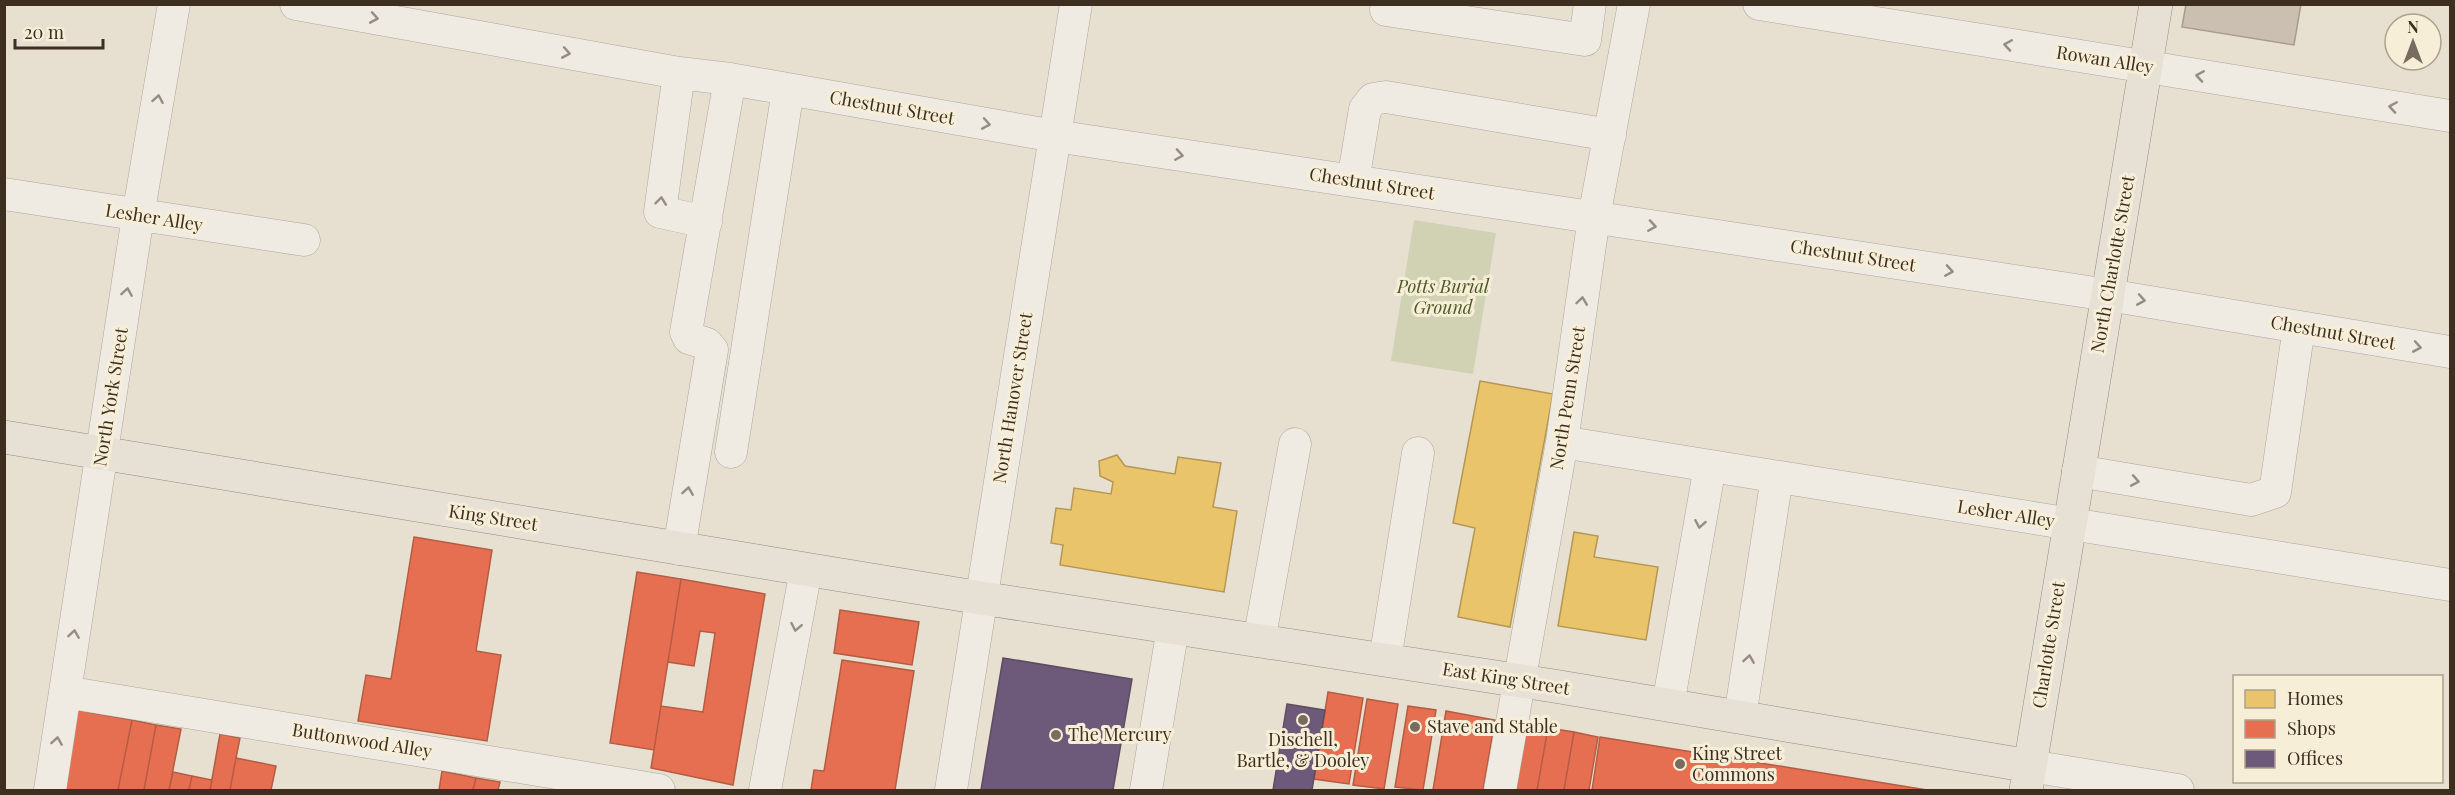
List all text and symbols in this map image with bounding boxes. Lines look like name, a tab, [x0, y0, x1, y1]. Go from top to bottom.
scale bar	[15, 12, 104, 50]
one-way arrow	[370, 12, 379, 24]
north arrow	[2383, 12, 2443, 72]
text: N	[2407, 16, 2419, 37]
text: 20 m	[24, 20, 64, 44]
one-way arrow	[2003, 39, 2012, 51]
street label: Rowan Alley	[2055, 39, 2156, 79]
one-way arrow	[561, 46, 571, 59]
one-way arrow	[2196, 70, 2206, 83]
street label: Chestnut Street	[828, 84, 957, 130]
one-way arrow	[152, 94, 164, 104]
one-way arrow	[2388, 101, 2397, 113]
one-way arrow	[981, 117, 991, 130]
one-way arrow	[1174, 148, 1183, 160]
street label: Chestnut Street	[1308, 161, 1437, 205]
street label: North Charlotte Street	[2085, 172, 2140, 355]
one-way arrow	[654, 196, 667, 205]
street label: Lesher Alley	[104, 197, 205, 237]
one-way arrow	[1648, 219, 1657, 231]
street label: Chestnut Street	[1789, 233, 1918, 277]
one-way arrow	[1944, 264, 1953, 276]
park label: Potts Burial Ground	[1396, 274, 1490, 319]
one-way arrow	[120, 287, 132, 296]
one-way arrow	[2137, 294, 2146, 306]
one-way arrow	[1576, 297, 1588, 306]
street label: Chestnut Street	[2269, 309, 2398, 355]
street label: North Hanover Street	[987, 310, 1037, 485]
street label: North Penn Street	[1544, 324, 1590, 472]
street label: North York Street	[87, 325, 133, 468]
one-way arrow	[2412, 340, 2421, 352]
one-way arrow	[2130, 474, 2140, 487]
one-way arrow	[682, 486, 694, 496]
street label: Lesher Alley	[1956, 493, 2057, 533]
street label: King Street	[447, 498, 540, 536]
one-way arrow	[1694, 519, 1706, 529]
street label: Charlotte Street	[2026, 579, 2070, 710]
one-way arrow	[790, 622, 803, 632]
one-way arrow	[67, 630, 79, 639]
one-way arrow	[1742, 655, 1754, 664]
street label: East King Street	[1441, 656, 1572, 700]
legend	[2233, 675, 2443, 783]
text: Homes	[2287, 686, 2343, 710]
marker: Dischell, Bartle, & Dooley	[1296, 713, 1310, 727]
place label: Stave and Stable	[1427, 714, 1558, 738]
text: Shops	[2287, 716, 2336, 740]
street label: Buttonwood Alley	[290, 717, 434, 763]
marker: Stave and Stable	[1408, 720, 1422, 734]
place label: The Mercury	[1068, 722, 1172, 746]
place label: Dischell, Bartle, & Dooley	[1237, 727, 1369, 772]
marker: The Mercury	[1049, 728, 1063, 742]
one-way arrow	[51, 737, 63, 746]
place label: King Street Commons	[1692, 741, 1783, 786]
text: Offices	[2287, 746, 2343, 770]
marker: King Street Commons	[1673, 757, 1687, 771]

